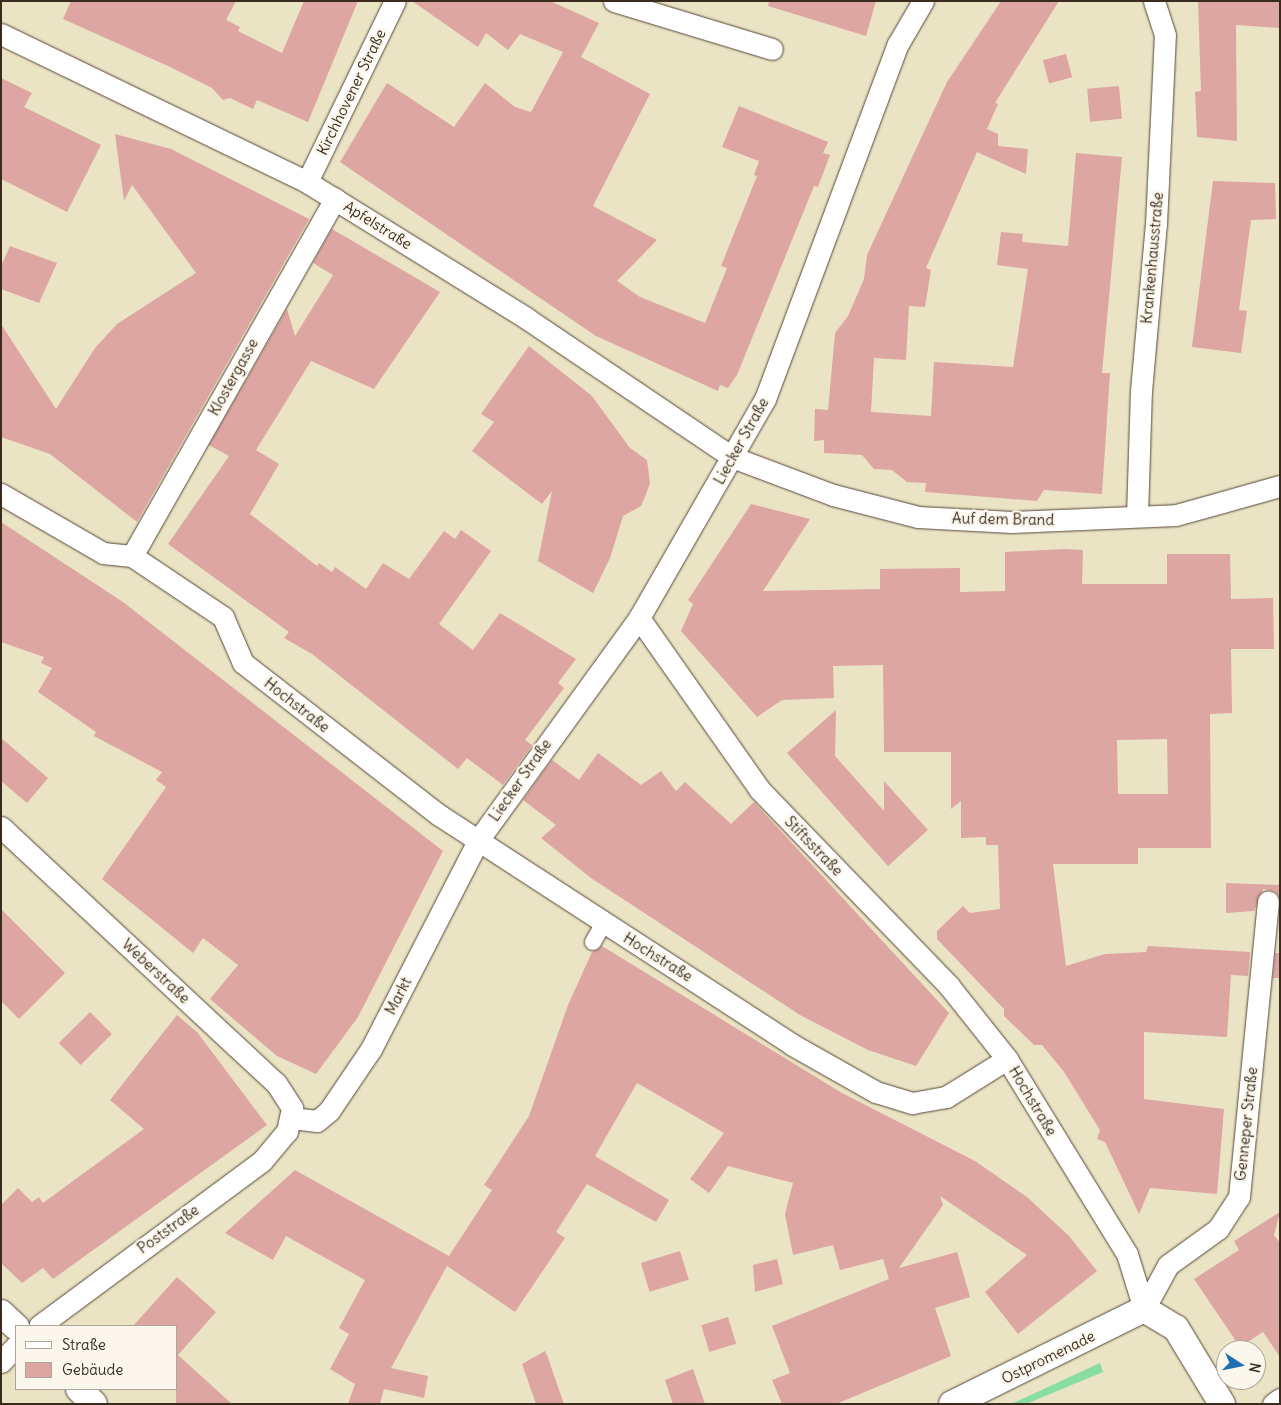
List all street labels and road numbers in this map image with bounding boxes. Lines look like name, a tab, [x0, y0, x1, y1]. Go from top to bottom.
street label: Kirchhovener Straße	[313, 26, 389, 158]
street label: Krankenhausstraße	[1137, 191, 1167, 325]
street label: Apfelstraße	[341, 197, 415, 253]
street label: Klostergasse	[204, 335, 262, 419]
street label: Liecker Straße	[710, 394, 772, 488]
street label: Auf dem Brand	[952, 509, 1054, 529]
street label: Hochstraße	[261, 674, 333, 736]
street label: Liecker Straße	[485, 735, 555, 825]
street label: Stiftsstraße	[781, 812, 847, 880]
street label: Hochstraße	[620, 929, 696, 985]
street label: Weberstraße	[118, 935, 194, 1007]
street label: Markt	[381, 974, 415, 1018]
street label: Hochstraße	[1005, 1063, 1061, 1139]
street label: Genneper Straße	[1231, 1066, 1261, 1182]
street label: Poststraße	[134, 1201, 202, 1257]
street label: Ostpromenade	[998, 1327, 1098, 1387]

